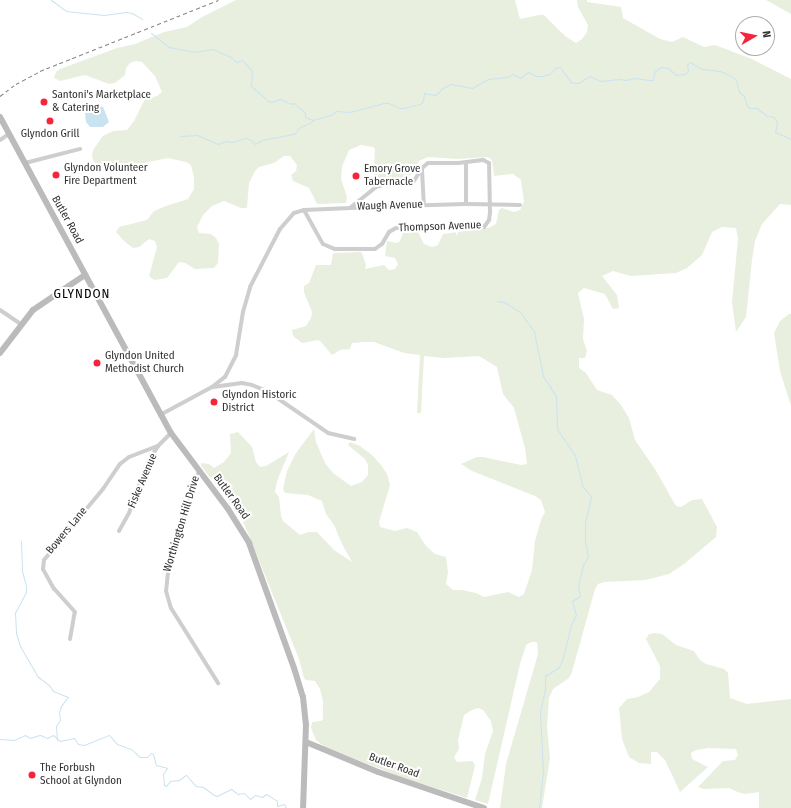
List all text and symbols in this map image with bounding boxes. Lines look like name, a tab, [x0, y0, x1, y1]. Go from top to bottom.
north arrow	[735, 16, 775, 56]
text: N	[759, 30, 773, 38]
place label: Santoni's Marketplace & Catering	[52, 89, 151, 115]
marker: Santoni's Marketplace & Catering	[39, 97, 49, 107]
marker: Glyndon Grill	[45, 116, 55, 126]
place label: Glyndon Grill	[21, 127, 79, 141]
place label: Glyndon Volunteer Fire Department	[64, 162, 148, 188]
place label: Emory Grove Tabernacle	[364, 163, 420, 189]
marker: Glyndon Volunteer Fire Department	[51, 170, 61, 180]
marker: Emory Grove Tabernacle	[351, 171, 361, 181]
street label: Butler Road	[48, 194, 86, 246]
street label: Waugh Avenue	[357, 198, 423, 214]
street label: Thompson Avenue	[398, 219, 482, 235]
district label: GLYNDON	[53, 286, 111, 302]
place label: Glyndon United Methodist Church	[105, 350, 184, 376]
marker: Glyndon United Methodist Church	[92, 358, 102, 368]
place label: Glyndon Historic District	[222, 389, 297, 415]
marker: Glyndon Historic District	[209, 397, 219, 407]
street label: Fiske Avenue	[126, 452, 160, 510]
street label: Butler Road	[210, 472, 252, 522]
street label: Worthington Hill Drive	[161, 474, 203, 574]
street label: Bowers Lane	[44, 505, 90, 557]
street label: Butler Road	[367, 751, 421, 781]
place label: The Forbush School at Glyndon	[40, 762, 122, 788]
marker: The Forbush School at Glyndon	[27, 770, 37, 780]

